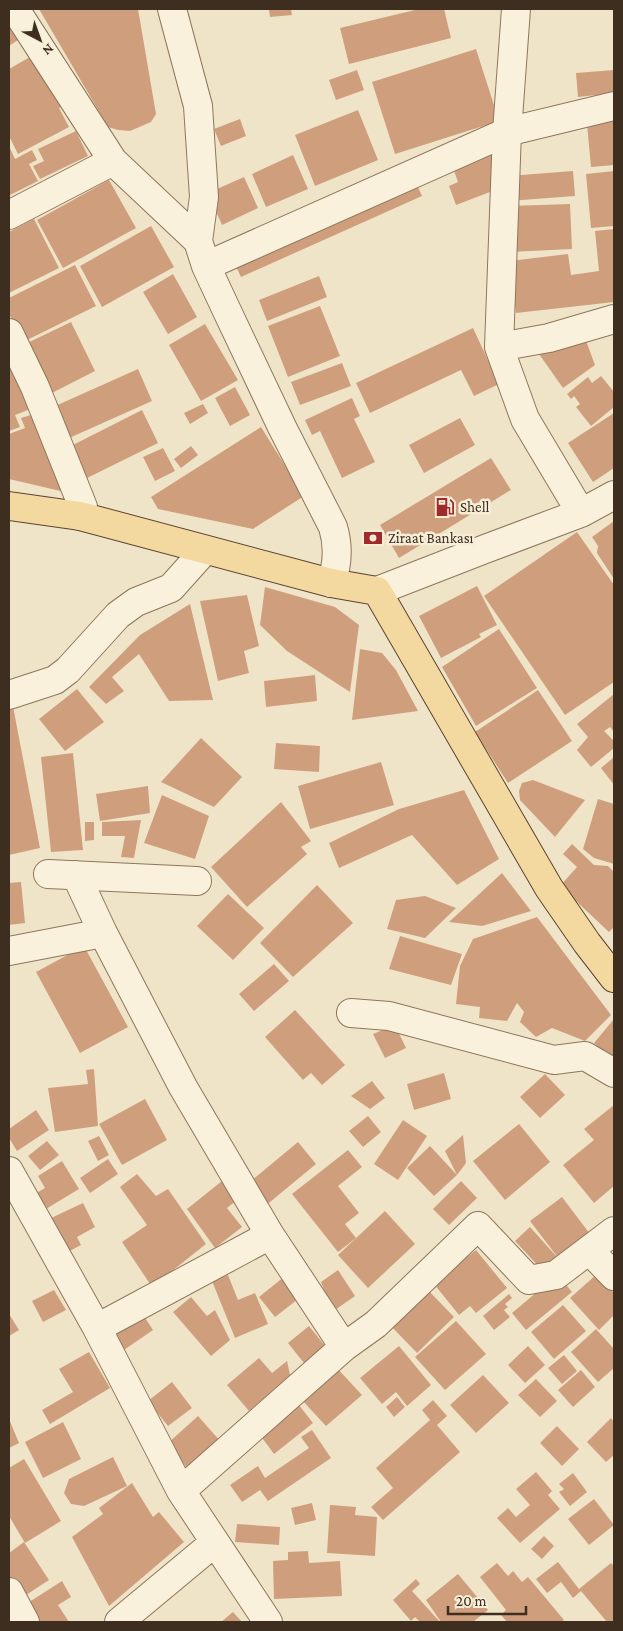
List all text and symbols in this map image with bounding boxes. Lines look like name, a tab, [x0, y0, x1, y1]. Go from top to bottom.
north arrow	[15, 15, 65, 65]
text: N	[39, 41, 57, 59]
fuel station icon: Shell	[434, 496, 456, 518]
place label: Shell	[460, 499, 490, 515]
bank icon: Ziraat Bankası	[362, 527, 384, 549]
place label: Ziraat Bankası	[388, 530, 474, 546]
scale bar	[448, 1584, 526, 1616]
text: 20 m	[456, 1593, 487, 1609]

